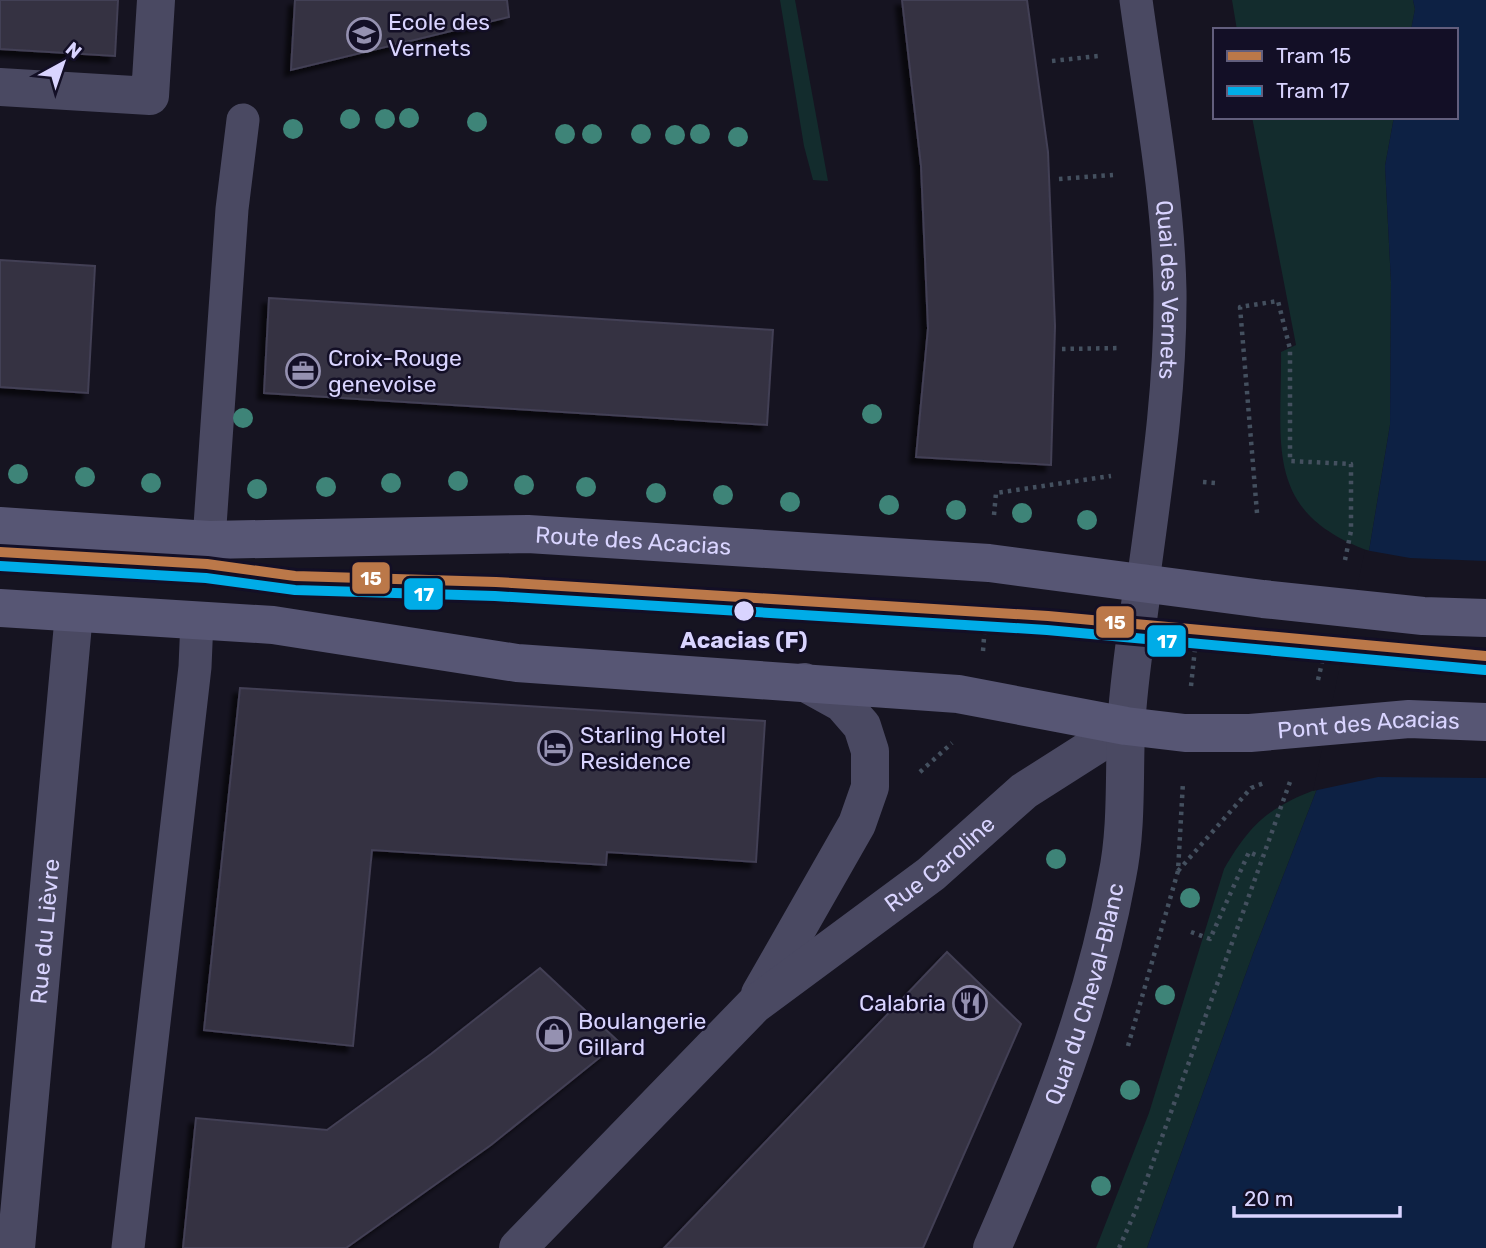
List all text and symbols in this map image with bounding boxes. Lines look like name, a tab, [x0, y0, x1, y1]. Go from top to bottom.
place label: Ecole des Vernets	[388, 8, 490, 62]
school or university icon: Ecole des Vernets	[345, 16, 383, 54]
north arrow	[28, 28, 98, 98]
legend	[1213, 28, 1458, 119]
text: N	[61, 37, 86, 64]
text: Tram 15	[1276, 43, 1351, 68]
text: Tram 17	[1276, 78, 1350, 103]
street label: Quai des Vernets	[1150, 199, 1184, 381]
place label: Croix-Rouge genevoise	[328, 344, 462, 398]
office icon: Croix-Rouge genevoise	[284, 352, 322, 390]
street label: Route des Acacias	[534, 520, 732, 561]
line badge: 15	[351, 561, 391, 595]
text: 15	[360, 567, 382, 590]
line badge: 17	[403, 577, 444, 611]
text: 17	[414, 583, 434, 606]
marker: Acacias (F)	[732, 599, 756, 623]
line badge: 15	[1095, 605, 1135, 639]
text: 15	[1104, 611, 1126, 634]
line badge: 17	[1146, 624, 1187, 658]
place label: Acacias (F)	[680, 626, 808, 654]
text: 17	[1157, 630, 1177, 653]
street label: Pont des Acacias	[1276, 705, 1460, 745]
place label: Starling Hotel Residence	[580, 721, 726, 775]
hotel icon: Starling Hotel Residence	[536, 729, 574, 767]
street label: Rue Caroline	[879, 810, 1001, 918]
street label: Rue du Lièvre	[24, 857, 65, 1005]
street label: Quai du Cheval-Blanc	[1038, 881, 1130, 1109]
restaurant icon: Calabria	[951, 984, 989, 1022]
place label: Calabria	[859, 989, 946, 1017]
place label: Boulangerie Gillard	[578, 1007, 706, 1061]
shop icon: Boulangerie Gillard	[535, 1015, 573, 1053]
scale bar	[1234, 1174, 1400, 1218]
text: 20 m	[1244, 1186, 1293, 1211]

